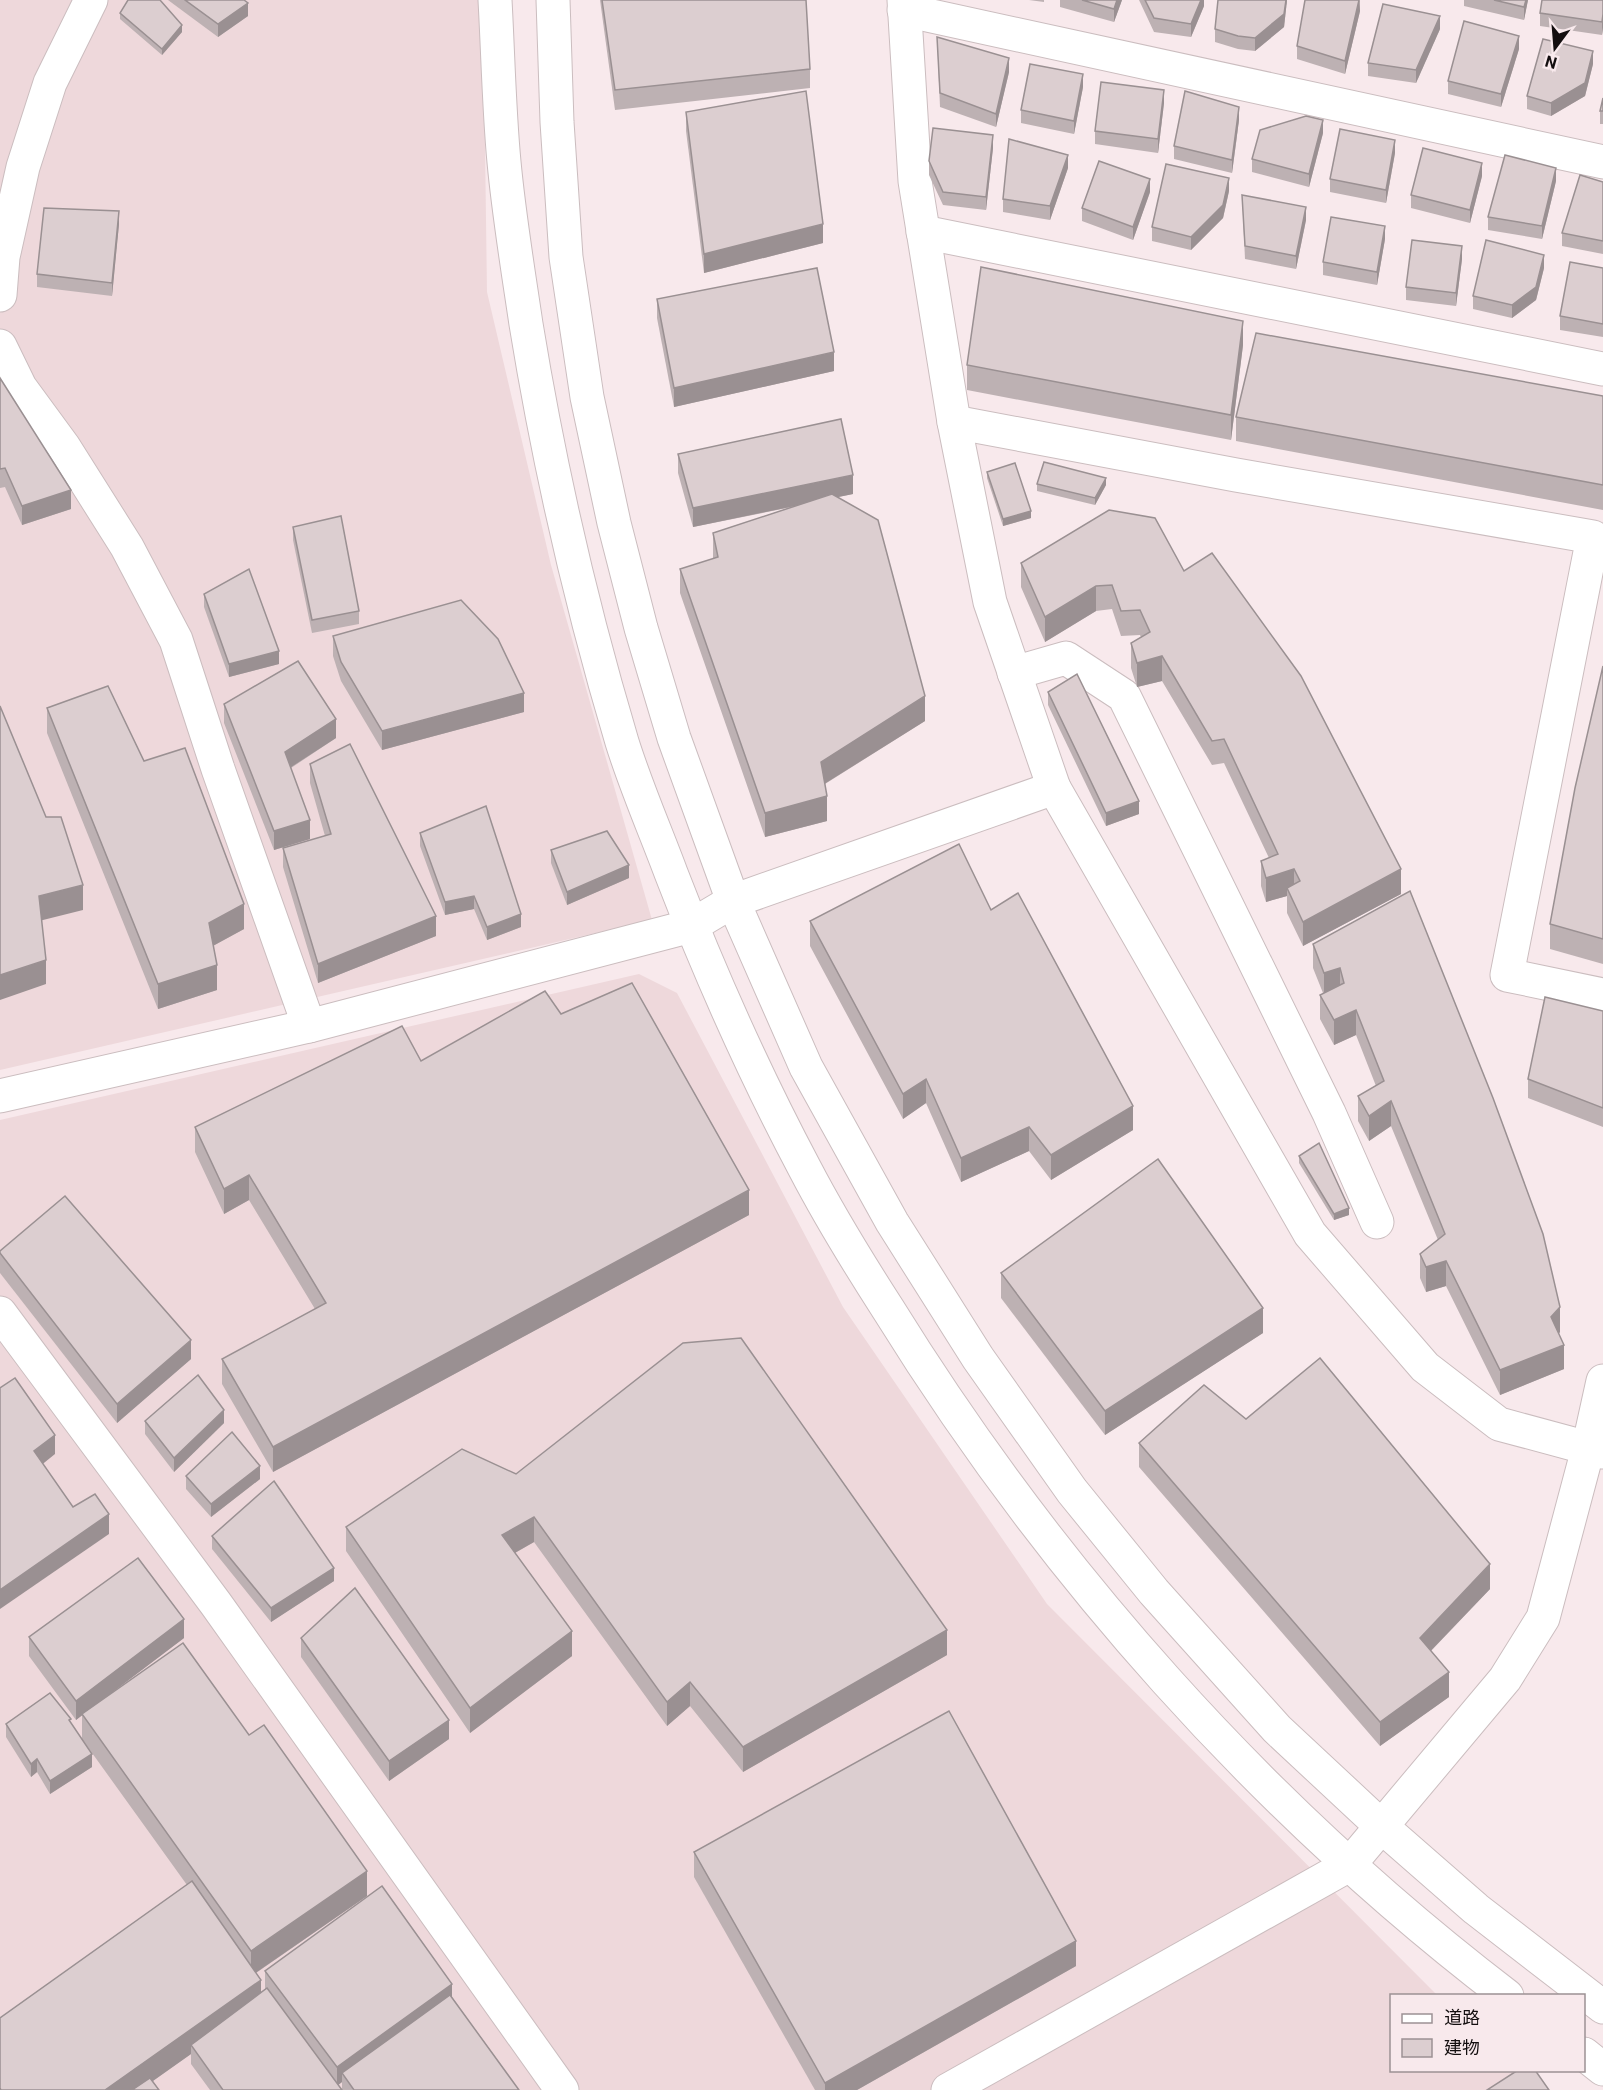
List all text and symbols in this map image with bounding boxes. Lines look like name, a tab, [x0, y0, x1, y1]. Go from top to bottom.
north arrow	[1525, 18, 1585, 78]
text: N	[1543, 51, 1559, 73]
legend	[1390, 1994, 1585, 2072]
text: 道路	[1444, 2007, 1480, 2028]
text: 建物	[1444, 2037, 1480, 2058]

